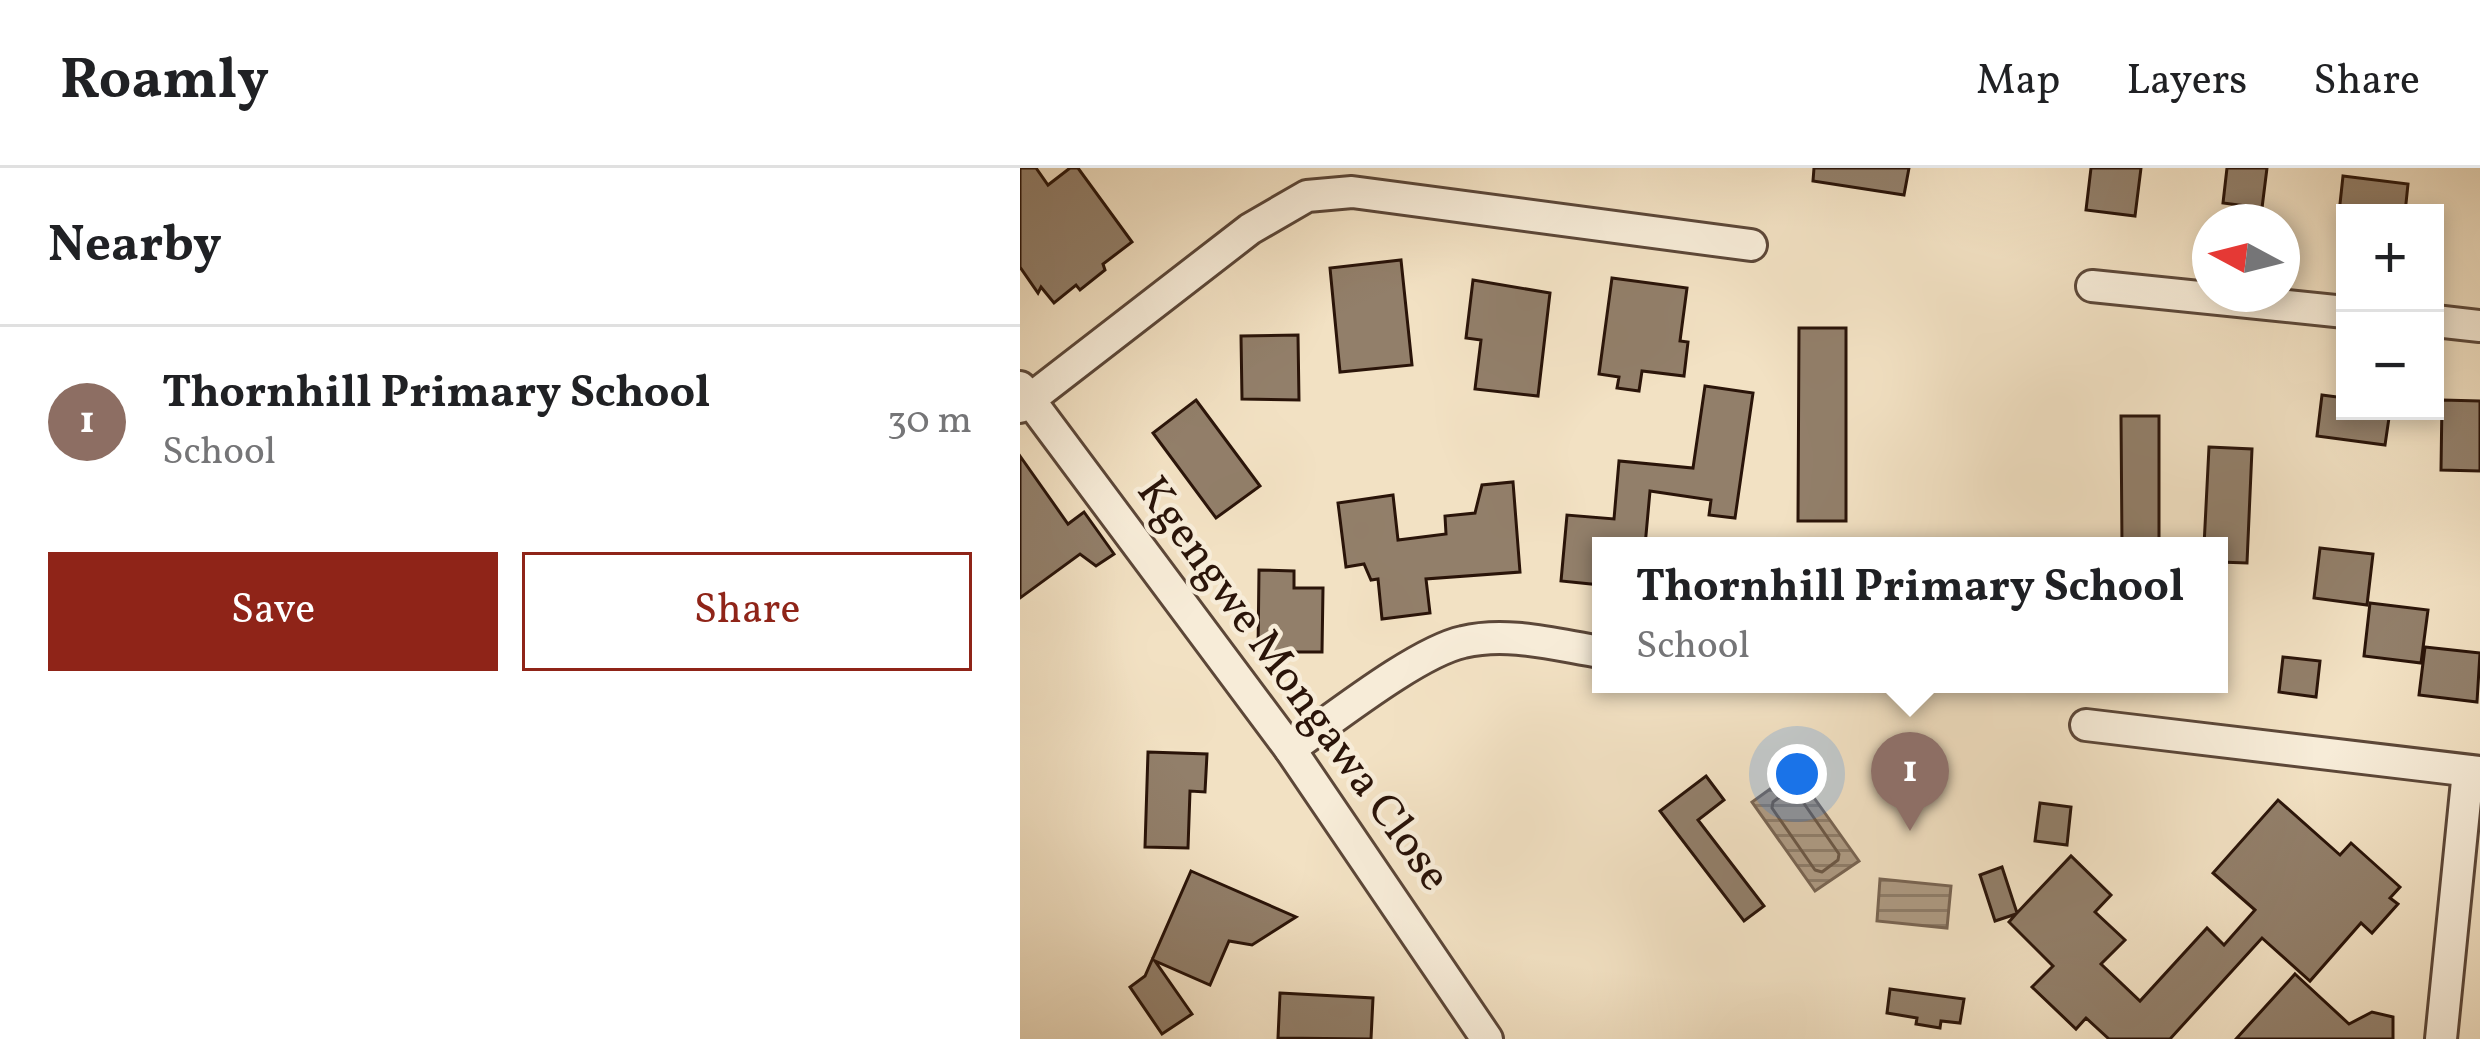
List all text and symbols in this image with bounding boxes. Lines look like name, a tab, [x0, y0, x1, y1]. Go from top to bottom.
text: Roamly	[60, 43, 269, 122]
text: Map	[1976, 53, 2060, 112]
text: Layers	[2126, 53, 2247, 112]
text: Share	[2313, 53, 2420, 112]
north arrow	[2192, 204, 2300, 312]
map controls	[2336, 204, 2444, 420]
button: +	[2336, 204, 2444, 312]
text: Nearby	[48, 211, 222, 282]
button: −	[2336, 312, 2444, 420]
text: Thornhill Primary School	[162, 363, 710, 426]
text: 1	[79, 395, 95, 449]
text: 30 m	[887, 395, 972, 449]
text: School	[162, 426, 276, 480]
street label: Kgengwe Mongawa Close	[1120, 465, 1464, 905]
popup	[1592, 537, 2228, 693]
button: Save	[48, 552, 498, 671]
button: Share	[522, 552, 972, 671]
text: Thornhill Primary School	[1636, 557, 2184, 620]
text: School	[1636, 620, 1750, 674]
pin: 1	[1871, 732, 1949, 831]
your location	[1767, 744, 1827, 804]

